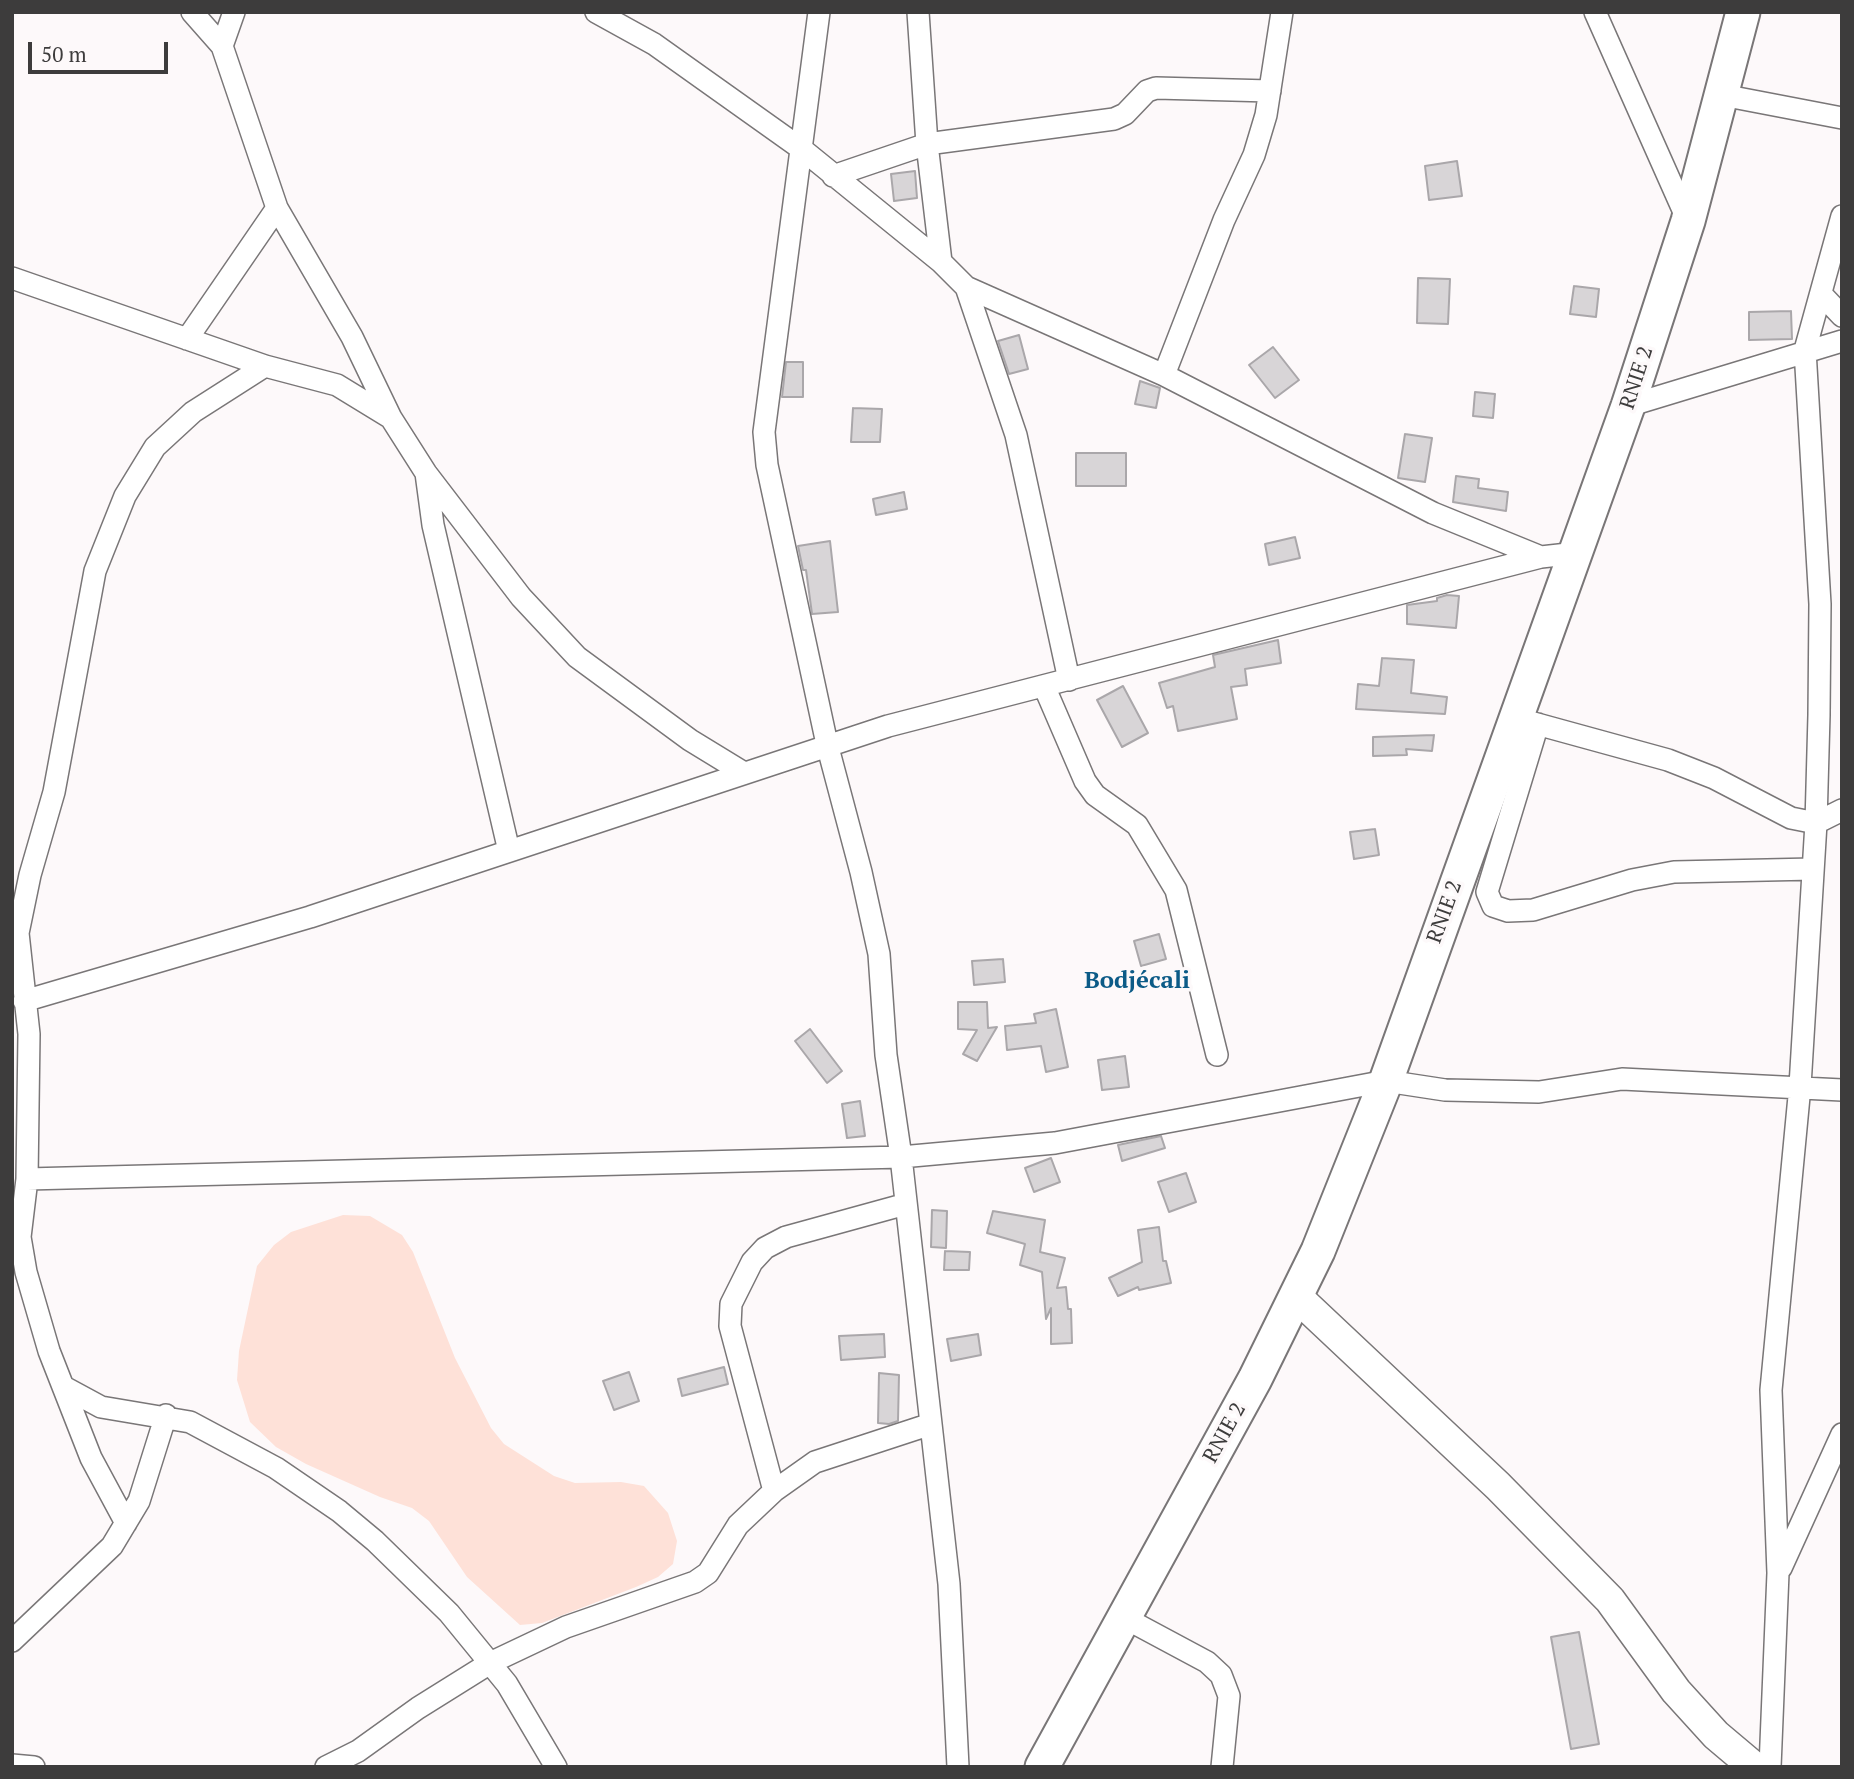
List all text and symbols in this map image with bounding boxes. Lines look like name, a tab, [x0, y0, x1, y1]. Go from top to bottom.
scale bar	[32, 28, 172, 72]
text: 50 m	[41, 40, 87, 68]
street label: RNIE 2	[1615, 343, 1659, 413]
street label: RNIE 2	[1422, 877, 1468, 947]
district label: Bodjécali	[1084, 967, 1190, 995]
street label: RNIE 2	[1198, 1399, 1252, 1467]

